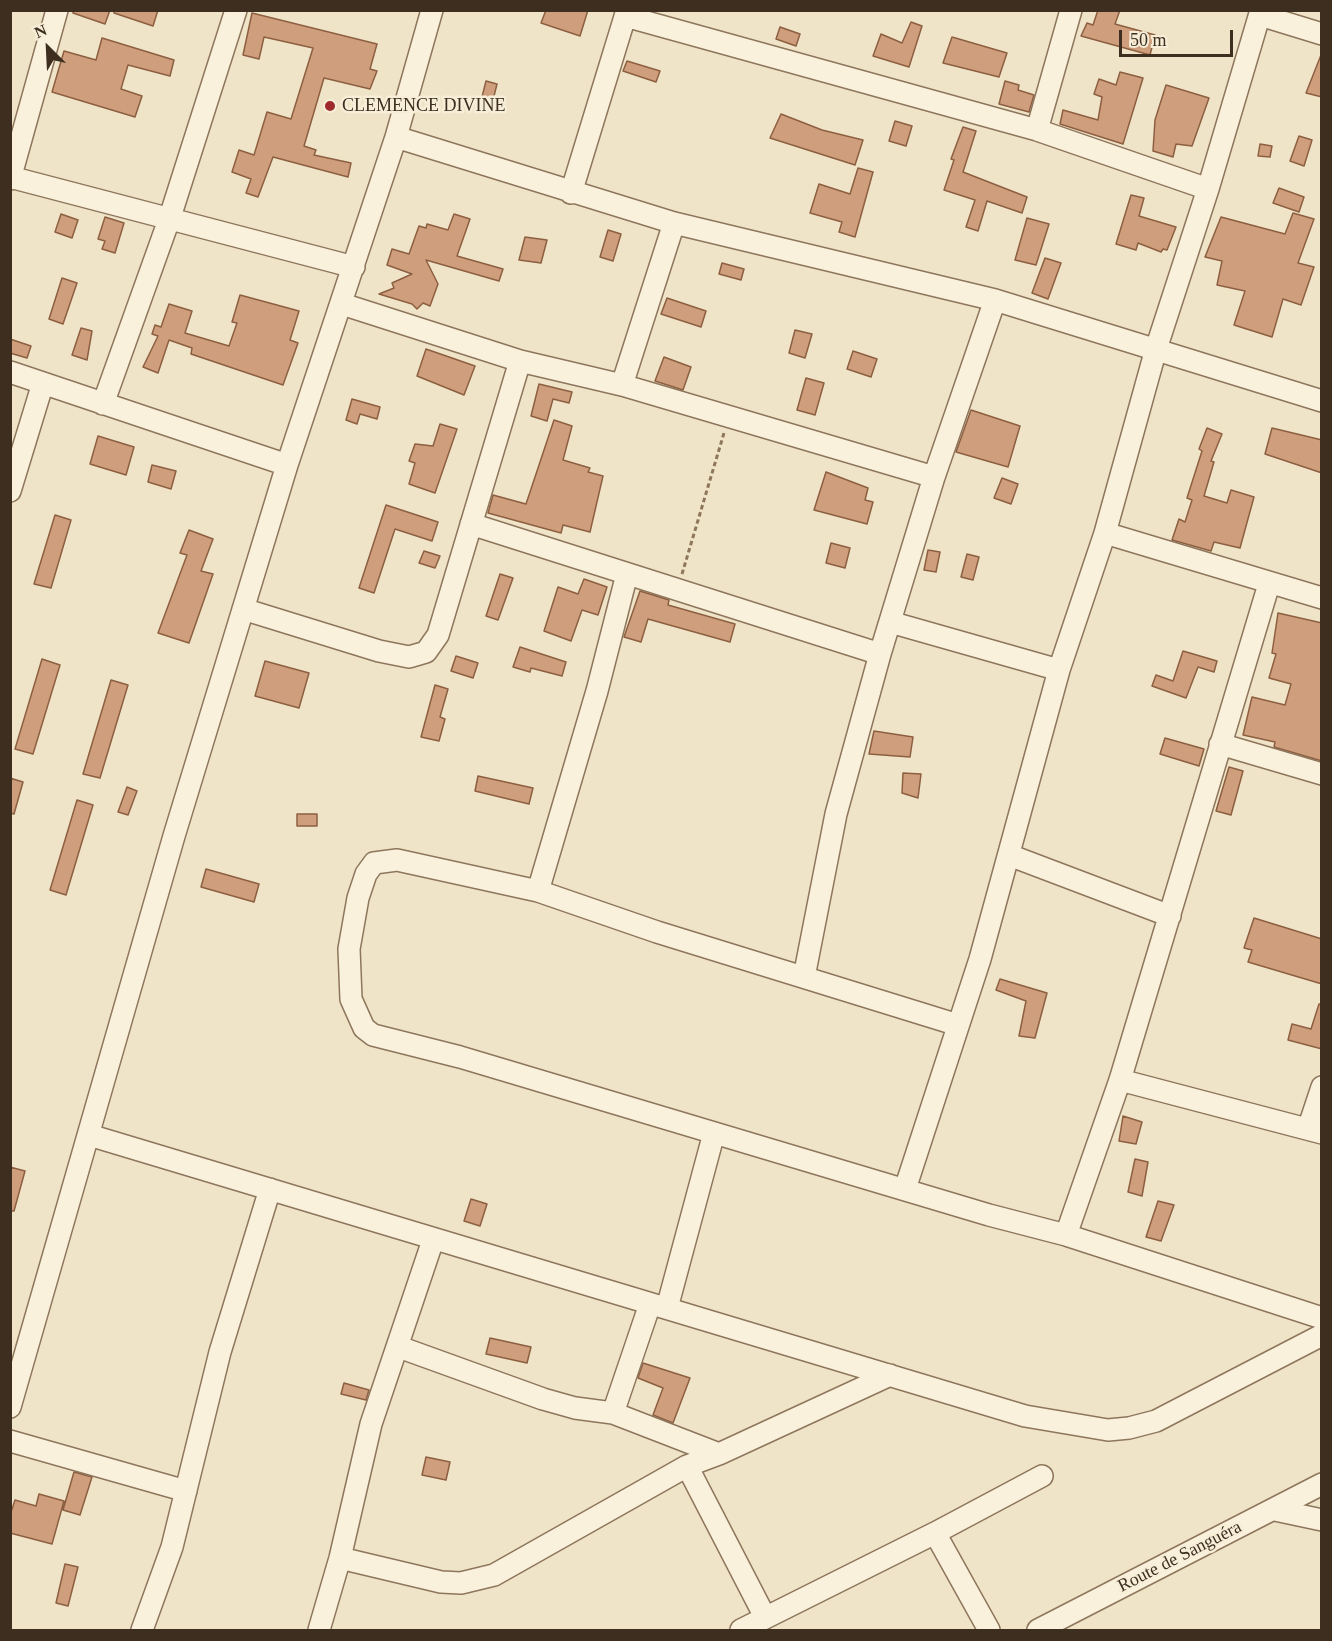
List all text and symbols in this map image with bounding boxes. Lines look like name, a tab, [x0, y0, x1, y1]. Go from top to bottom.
north arrow	[18, 18, 78, 78]
scale bar	[1122, 18, 1236, 56]
text: N	[32, 21, 49, 41]
text: 50 m	[1130, 30, 1167, 50]
place label: CLEMENCE DIVINE	[342, 95, 505, 117]
marker: CLEMENCE DIVINE	[323, 99, 337, 113]
street label: Route de Sanguéra	[1115, 1517, 1245, 1597]

